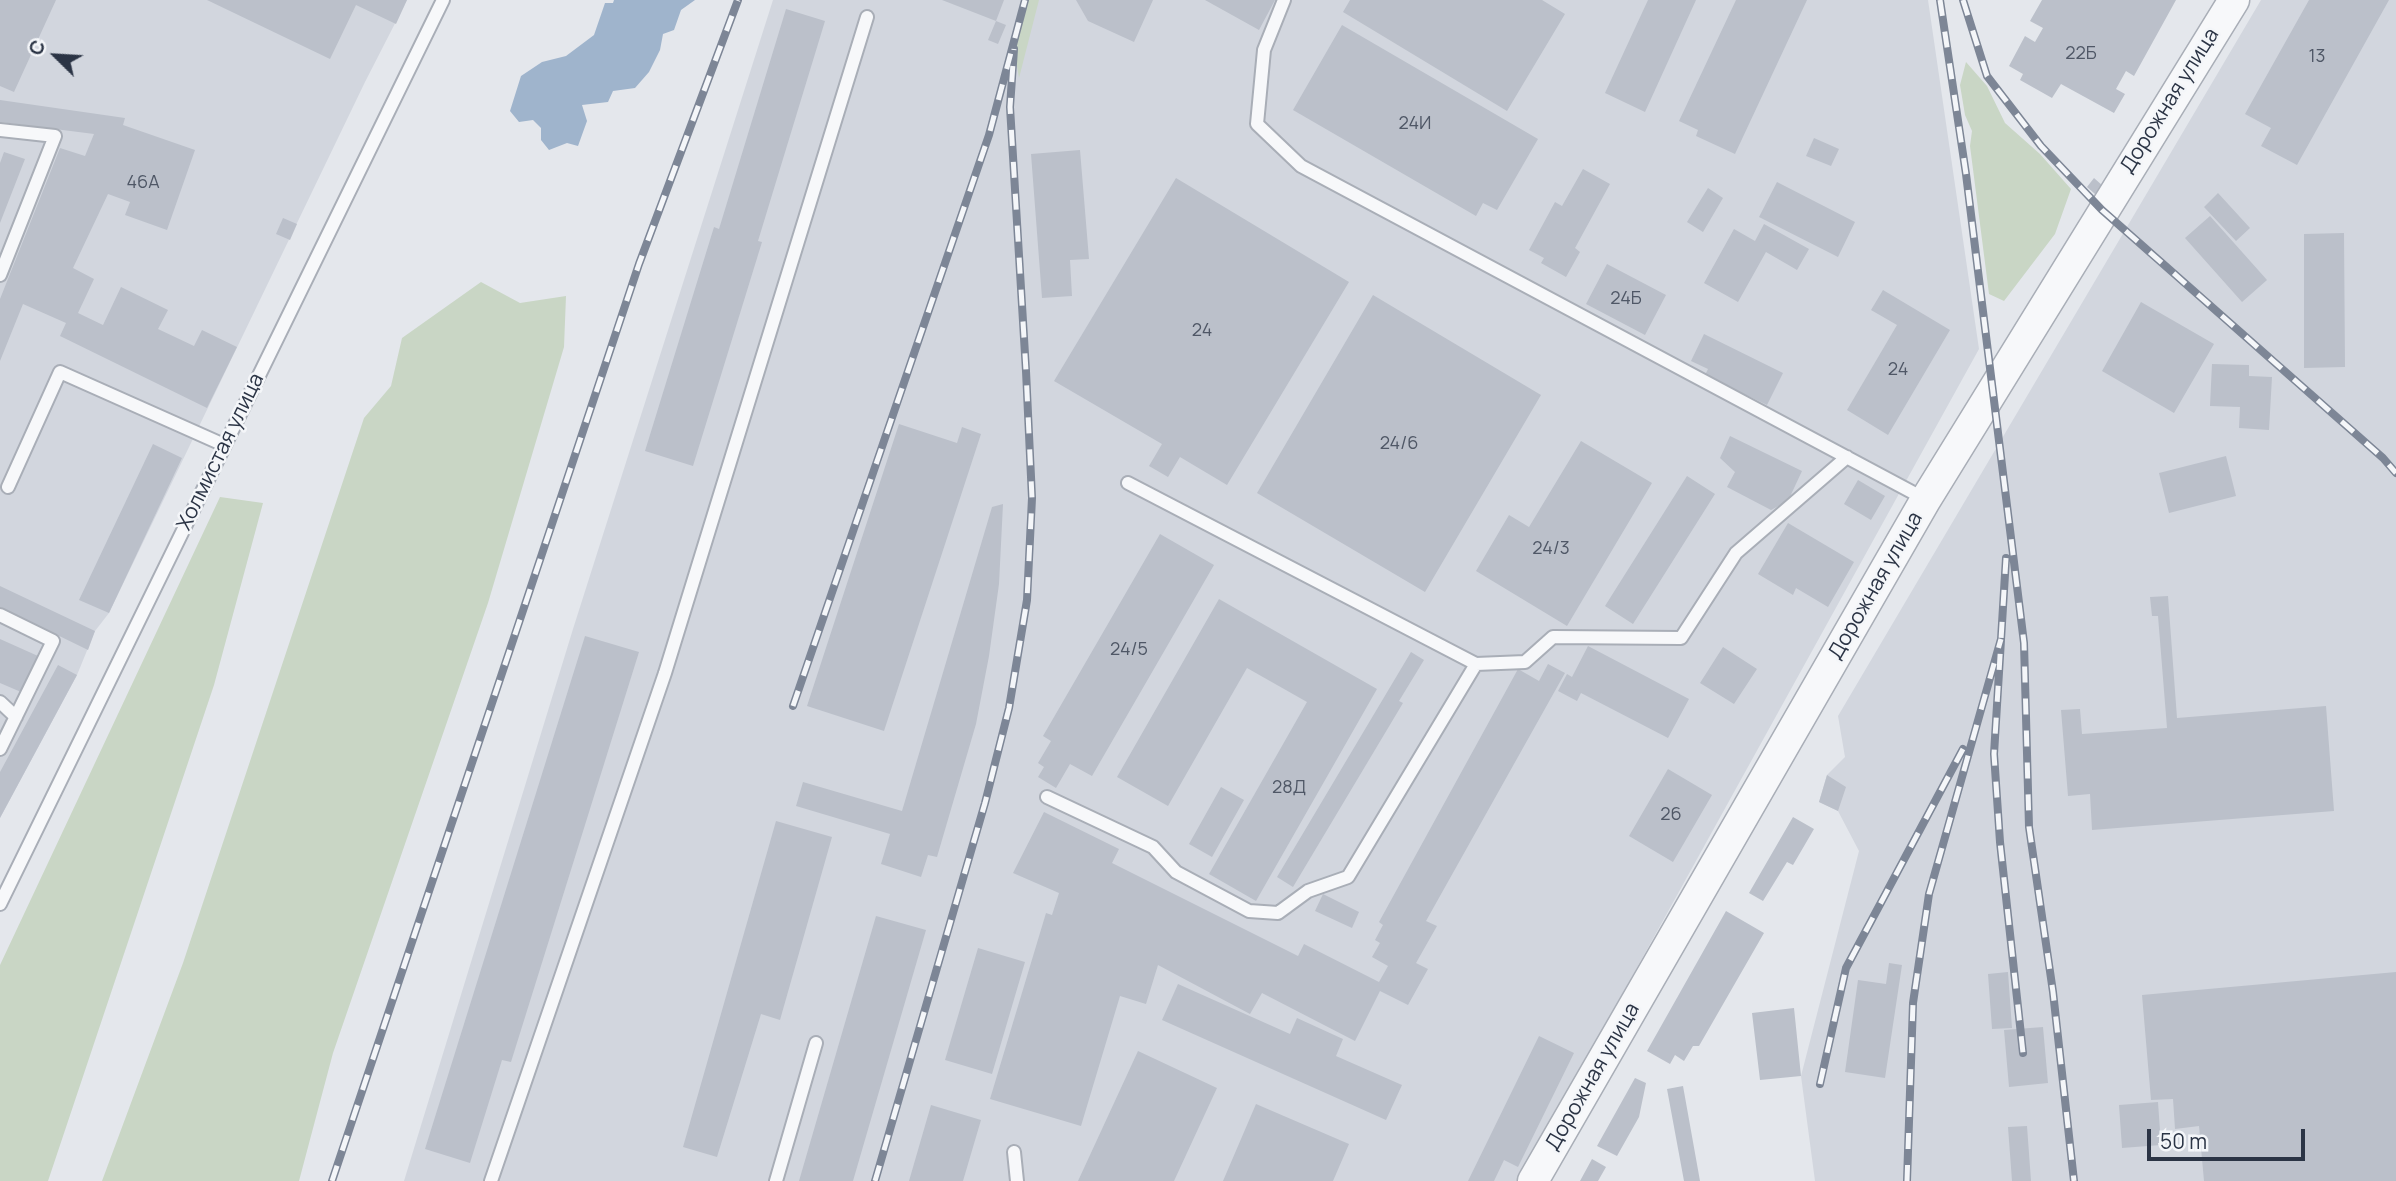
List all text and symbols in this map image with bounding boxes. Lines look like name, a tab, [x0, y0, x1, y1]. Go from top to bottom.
north arrow	[21, 21, 91, 91]
street label: Дорожная улица	[2115, 24, 2225, 178]
text: С	[22, 36, 52, 59]
house number: 22Б	[2065, 43, 2097, 65]
house number: 13	[2309, 46, 2325, 68]
house number: 24И	[1399, 113, 1431, 135]
house number: 46А	[126, 172, 160, 194]
house number: 24Б	[1610, 288, 1642, 310]
house number: 24	[1192, 320, 1212, 342]
house number: 24	[1888, 359, 1908, 381]
street label: Холмистая улица	[172, 369, 270, 535]
house number: 24/6	[1380, 433, 1418, 455]
street label: Дорожная улица	[1823, 508, 1929, 664]
house number: 24/3	[1532, 538, 1570, 560]
house number: 24/5	[1110, 639, 1148, 661]
house number: 28Д	[1272, 777, 1306, 799]
house number: 26	[1660, 804, 1682, 826]
street label: Дорожная улица	[1540, 999, 1646, 1155]
scale bar	[2151, 1114, 2308, 1158]
text: 50 m	[2160, 1127, 2207, 1155]

